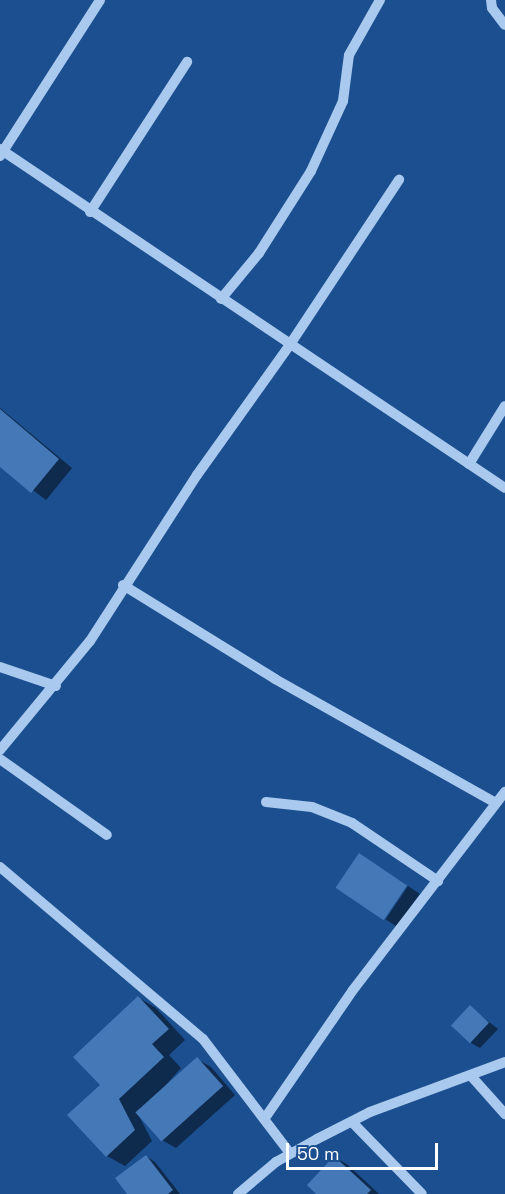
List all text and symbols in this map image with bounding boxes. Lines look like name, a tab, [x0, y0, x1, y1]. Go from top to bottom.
scale bar	[289, 1131, 440, 1169]
text: 50 m	[297, 1142, 339, 1165]

